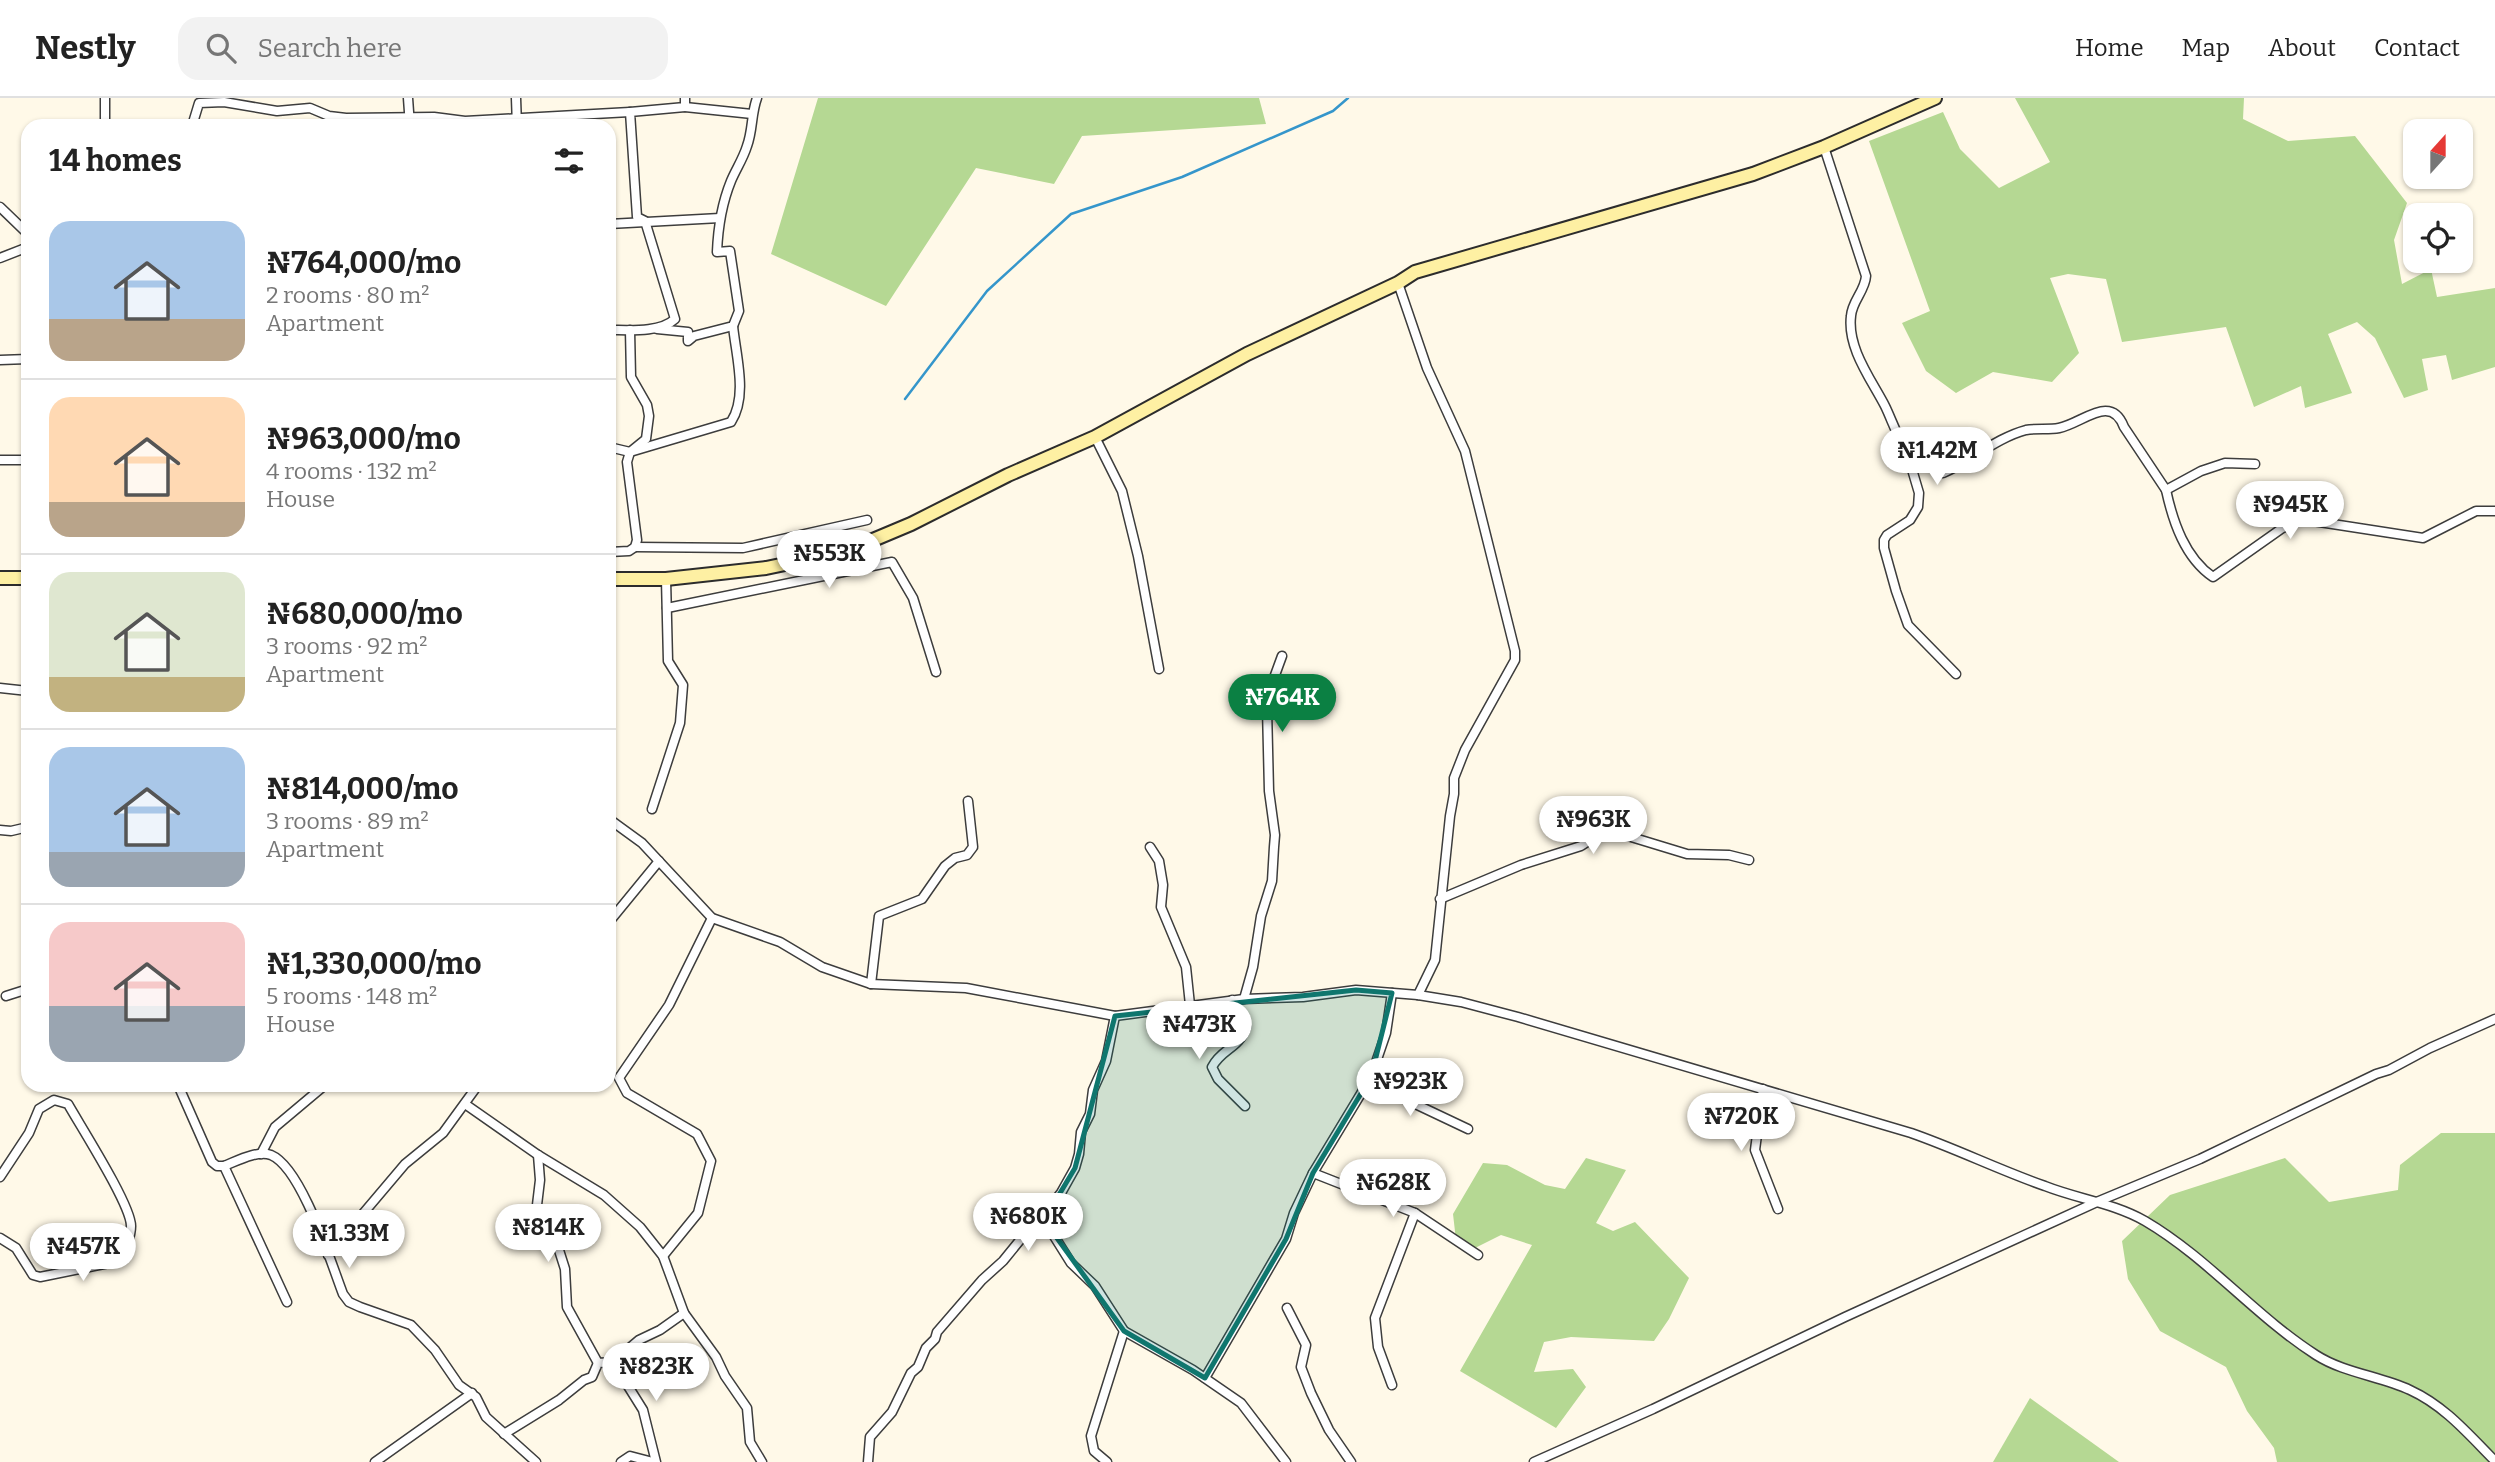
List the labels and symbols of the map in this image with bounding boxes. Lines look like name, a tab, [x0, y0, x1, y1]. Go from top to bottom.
north arrow	[2403, 119, 2473, 189]
pin: ₦1.42M	[1880, 428, 1994, 487]
pin: ₦945K	[2241, 482, 2339, 541]
pin: ₦553K	[780, 531, 878, 590]
pin: ₦764K	[1233, 674, 1331, 734]
pin: ₦963K	[1544, 796, 1642, 856]
pin: ₦473K	[1150, 1002, 1248, 1061]
pin: ₦923K	[1361, 1058, 1459, 1118]
pin: ₦720K	[1692, 1094, 1790, 1153]
pin: ₦628K	[1344, 1160, 1442, 1219]
pin: ₦680K	[979, 1194, 1077, 1253]
pin: ₦814K	[499, 1204, 597, 1264]
pin: ₦1.33M	[292, 1210, 406, 1270]
pin: ₦457K	[34, 1224, 132, 1283]
pin: ₦823K	[607, 1344, 705, 1403]

